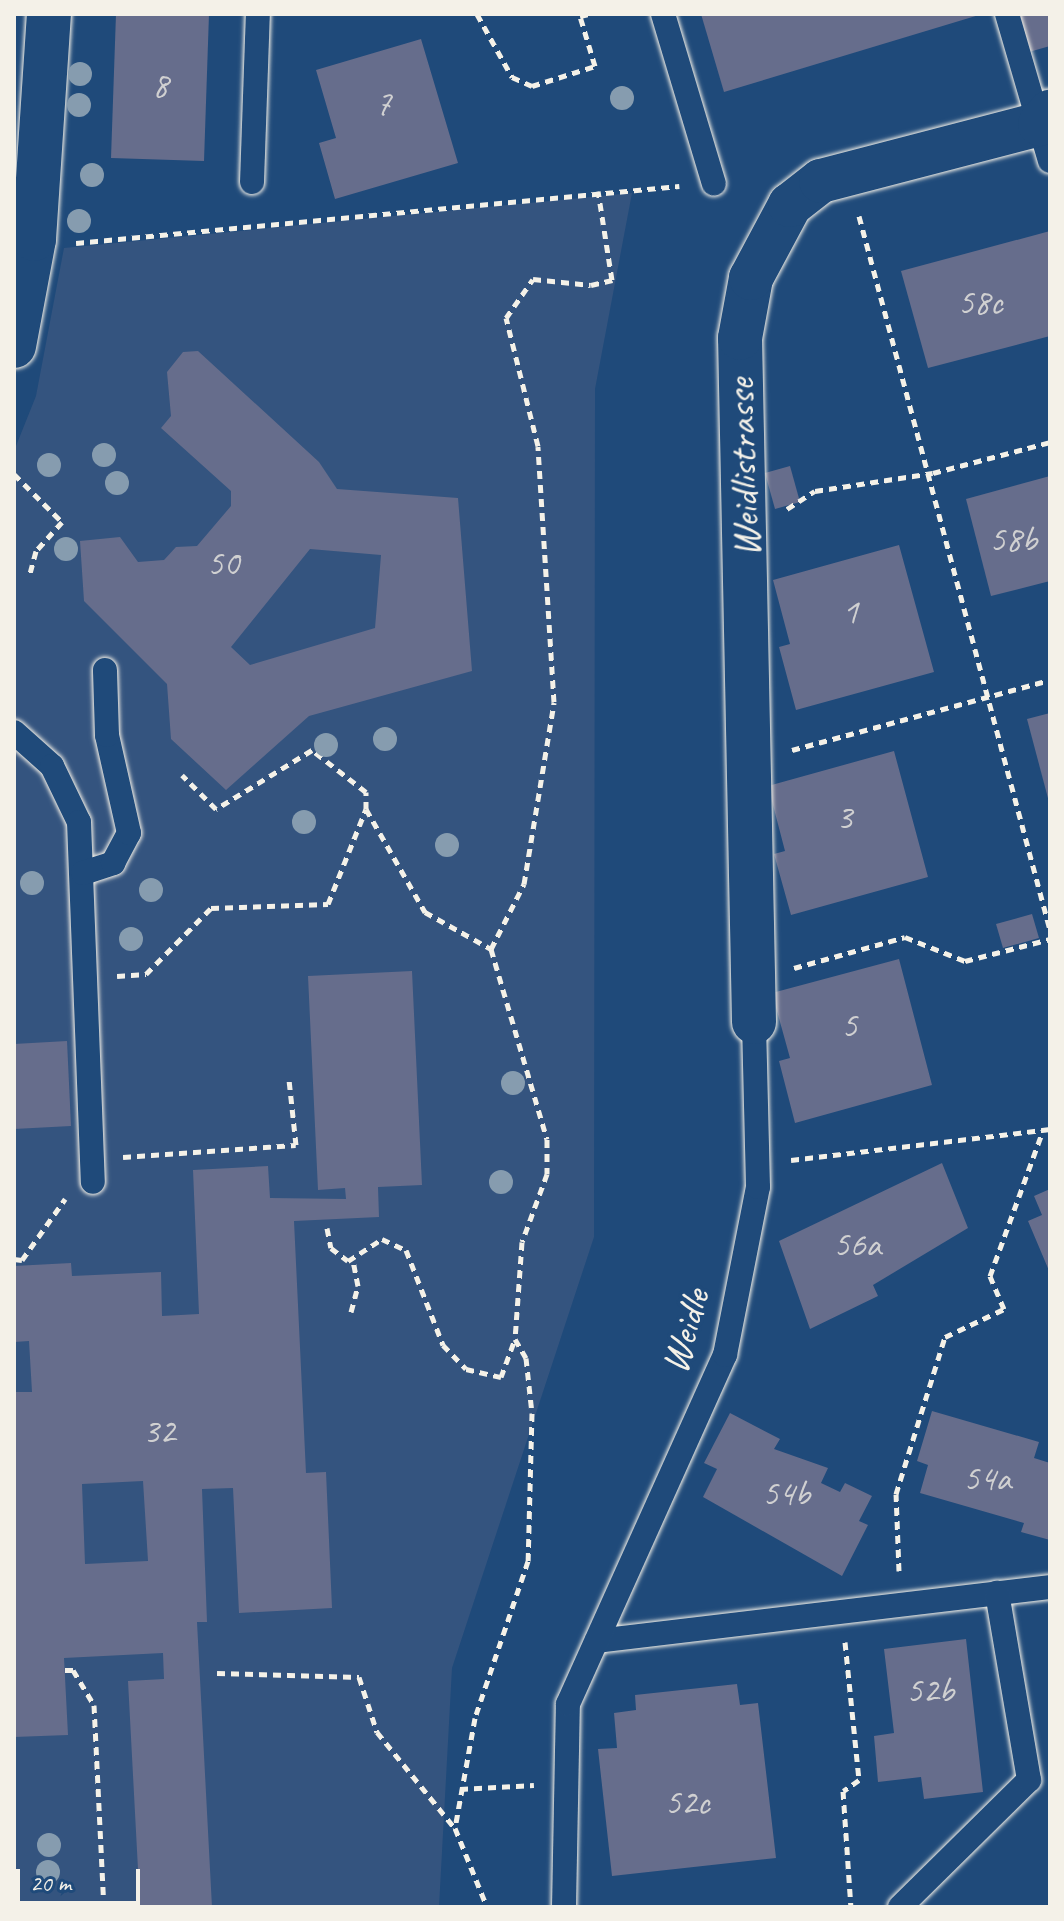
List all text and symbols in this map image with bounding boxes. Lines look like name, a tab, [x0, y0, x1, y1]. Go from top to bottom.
house number: 8	[152, 64, 168, 108]
house number: 7	[375, 82, 391, 126]
house number: 58c	[957, 281, 1003, 325]
street label: Weidlistrasse	[716, 378, 770, 558]
house number: 58b	[989, 518, 1037, 562]
house number: 50	[207, 542, 239, 586]
house number: 1	[842, 590, 858, 634]
house number: 3	[836, 796, 852, 840]
house number: 5	[841, 1004, 857, 1048]
house number: 56a	[833, 1223, 881, 1267]
street label: Weidle	[650, 1283, 720, 1379]
house number: 32	[143, 1410, 175, 1454]
house number: 54a	[963, 1457, 1011, 1501]
house number: 54b	[762, 1472, 810, 1516]
house number: 52b	[906, 1669, 954, 1713]
house number: 52c	[664, 1781, 710, 1825]
scale bar	[20, 1853, 144, 1903]
text: 20 m	[30, 1868, 71, 1898]

